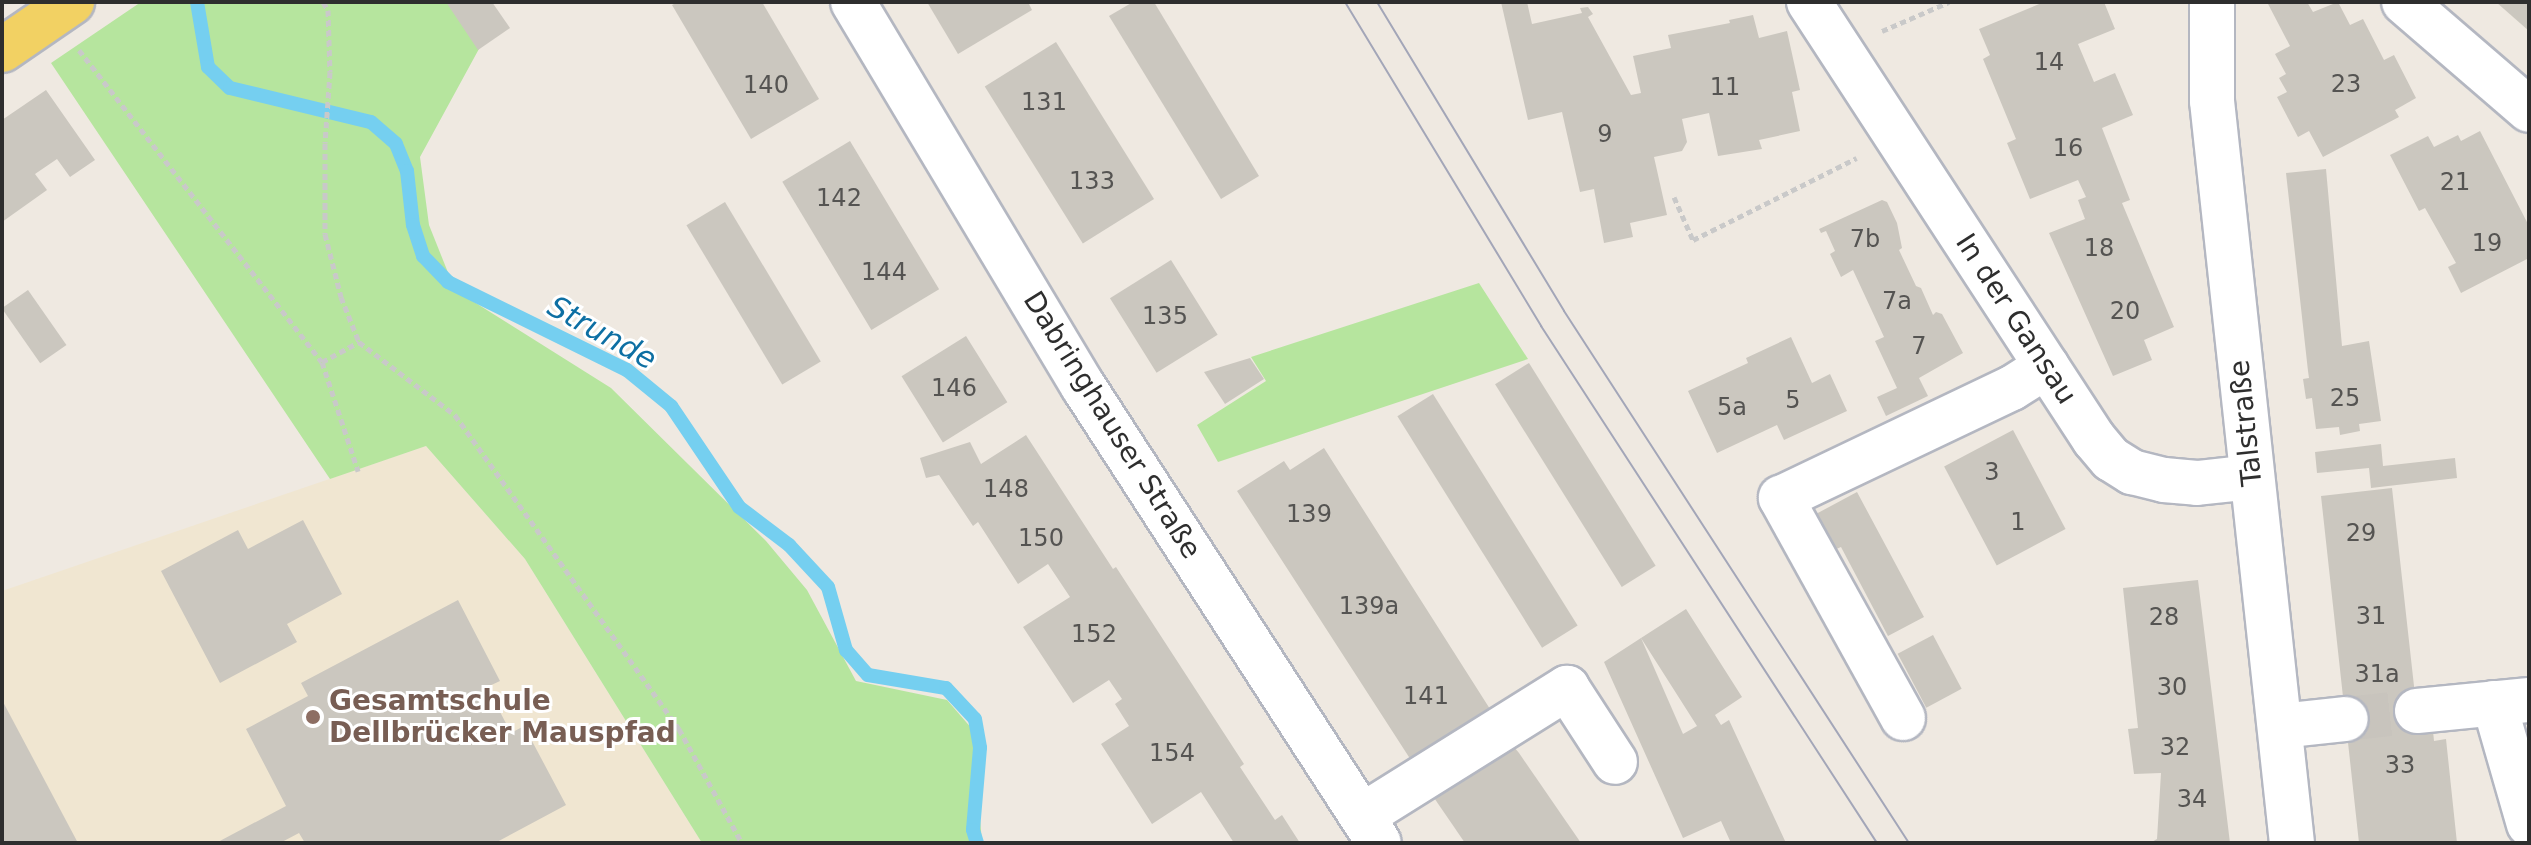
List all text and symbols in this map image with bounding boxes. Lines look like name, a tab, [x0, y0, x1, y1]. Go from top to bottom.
house number: 14	[2034, 49, 2064, 77]
house number: 23	[2331, 71, 2361, 99]
house number: 140	[743, 72, 789, 100]
house number: 11	[1710, 74, 1740, 102]
house number: 131	[1021, 89, 1067, 117]
house number: 9	[1597, 121, 1613, 149]
house number: 16	[2053, 135, 2083, 163]
house number: 133	[1069, 168, 1115, 196]
house number: 21	[2440, 169, 2470, 197]
house number: 142	[816, 185, 862, 213]
house number: 7b	[1850, 226, 1880, 254]
street label: In der Gansau	[1948, 227, 2084, 411]
house number: 19	[2472, 230, 2502, 258]
house number: 18	[2084, 235, 2114, 263]
house number: 144	[861, 259, 907, 287]
street label: Dabringhauser Straße	[1016, 285, 1208, 565]
water label: Strunde	[541, 288, 663, 378]
house number: 7a	[1882, 288, 1912, 316]
house number: 20	[2110, 298, 2140, 326]
house number: 135	[1142, 303, 1188, 331]
house number: 7	[1911, 333, 1927, 361]
street label: Talstraße	[2223, 358, 2269, 488]
house number: 146	[931, 375, 977, 403]
house number: 25	[2330, 385, 2360, 413]
house number: 5	[1785, 387, 1801, 415]
house number: 5a	[1717, 394, 1747, 422]
house number: 3	[1984, 459, 2000, 487]
house number: 148	[983, 476, 1029, 504]
house number: 139	[1286, 501, 1332, 529]
house number: 1	[2010, 509, 2026, 537]
house number: 29	[2346, 520, 2376, 548]
house number: 150	[1018, 525, 1064, 553]
house number: 139a	[1339, 593, 1399, 621]
house number: 31	[2356, 603, 2386, 631]
house number: 28	[2149, 604, 2179, 632]
house number: 152	[1071, 621, 1117, 649]
house number: 31a	[2354, 661, 2400, 689]
house number: 30	[2157, 674, 2187, 702]
house number: 141	[1403, 683, 1449, 711]
place label: Gesamtschule Dellbrücker Mauspfad	[329, 684, 676, 750]
marker: Gesamtschule Dellbrücker Mauspfad	[304, 708, 322, 726]
house number: 32	[2160, 734, 2190, 762]
house number: 154	[1149, 740, 1195, 768]
house number: 33	[2385, 752, 2415, 780]
house number: 34	[2177, 786, 2207, 814]

